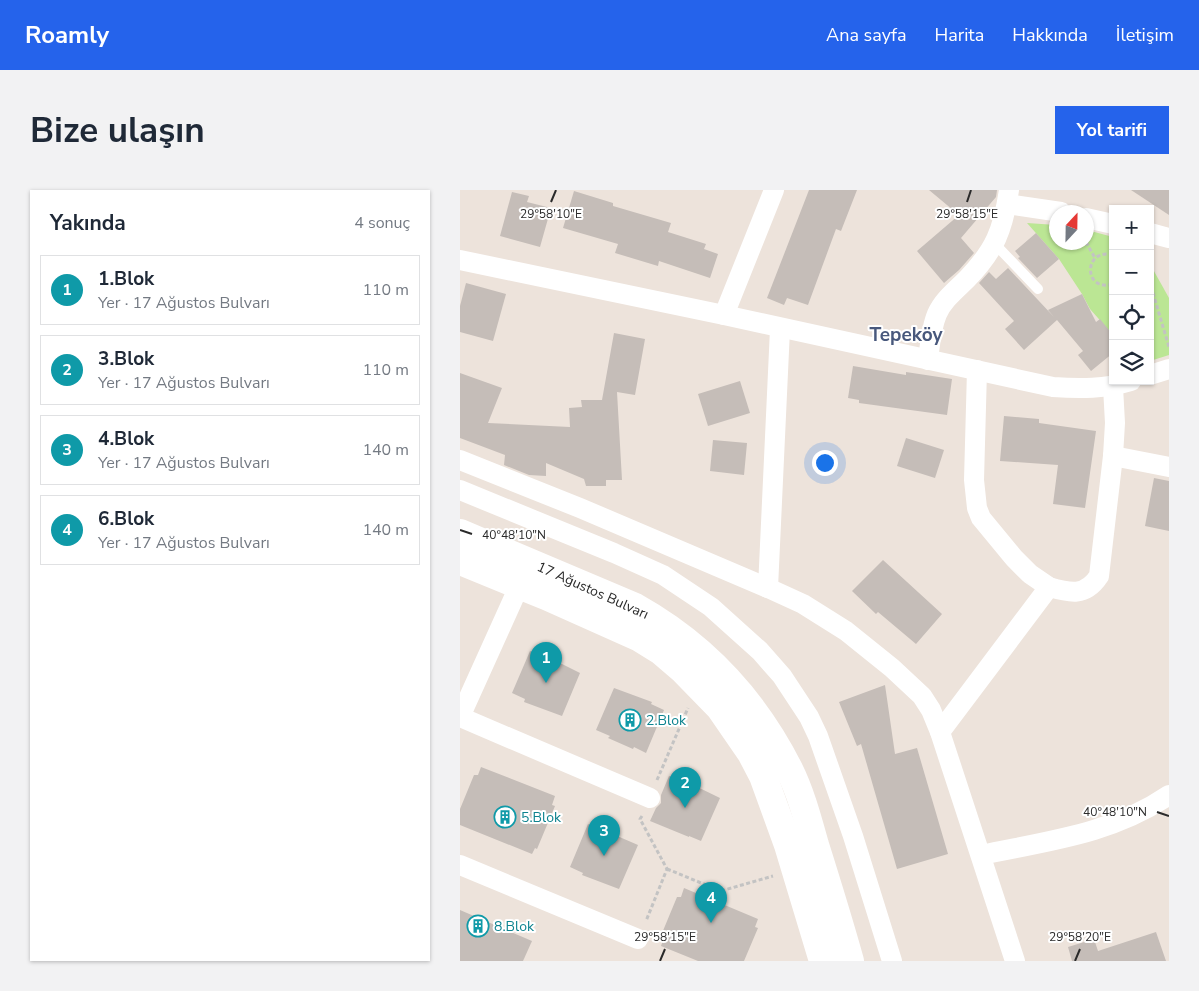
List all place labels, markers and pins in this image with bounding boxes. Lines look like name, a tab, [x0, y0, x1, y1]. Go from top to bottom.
pin: 1	[530, 642, 562, 683]
building icon: 2.Blok	[618, 708, 642, 732]
place label: 2.Blok	[646, 711, 687, 730]
pin: 2	[669, 767, 701, 808]
building icon: 5.Blok	[493, 805, 517, 829]
place label: 5.Blok	[521, 808, 562, 827]
pin: 3	[588, 815, 620, 856]
pin: 4	[695, 882, 727, 923]
building icon: 8.Blok	[466, 914, 490, 938]
place label: 8.Blok	[494, 917, 535, 936]

